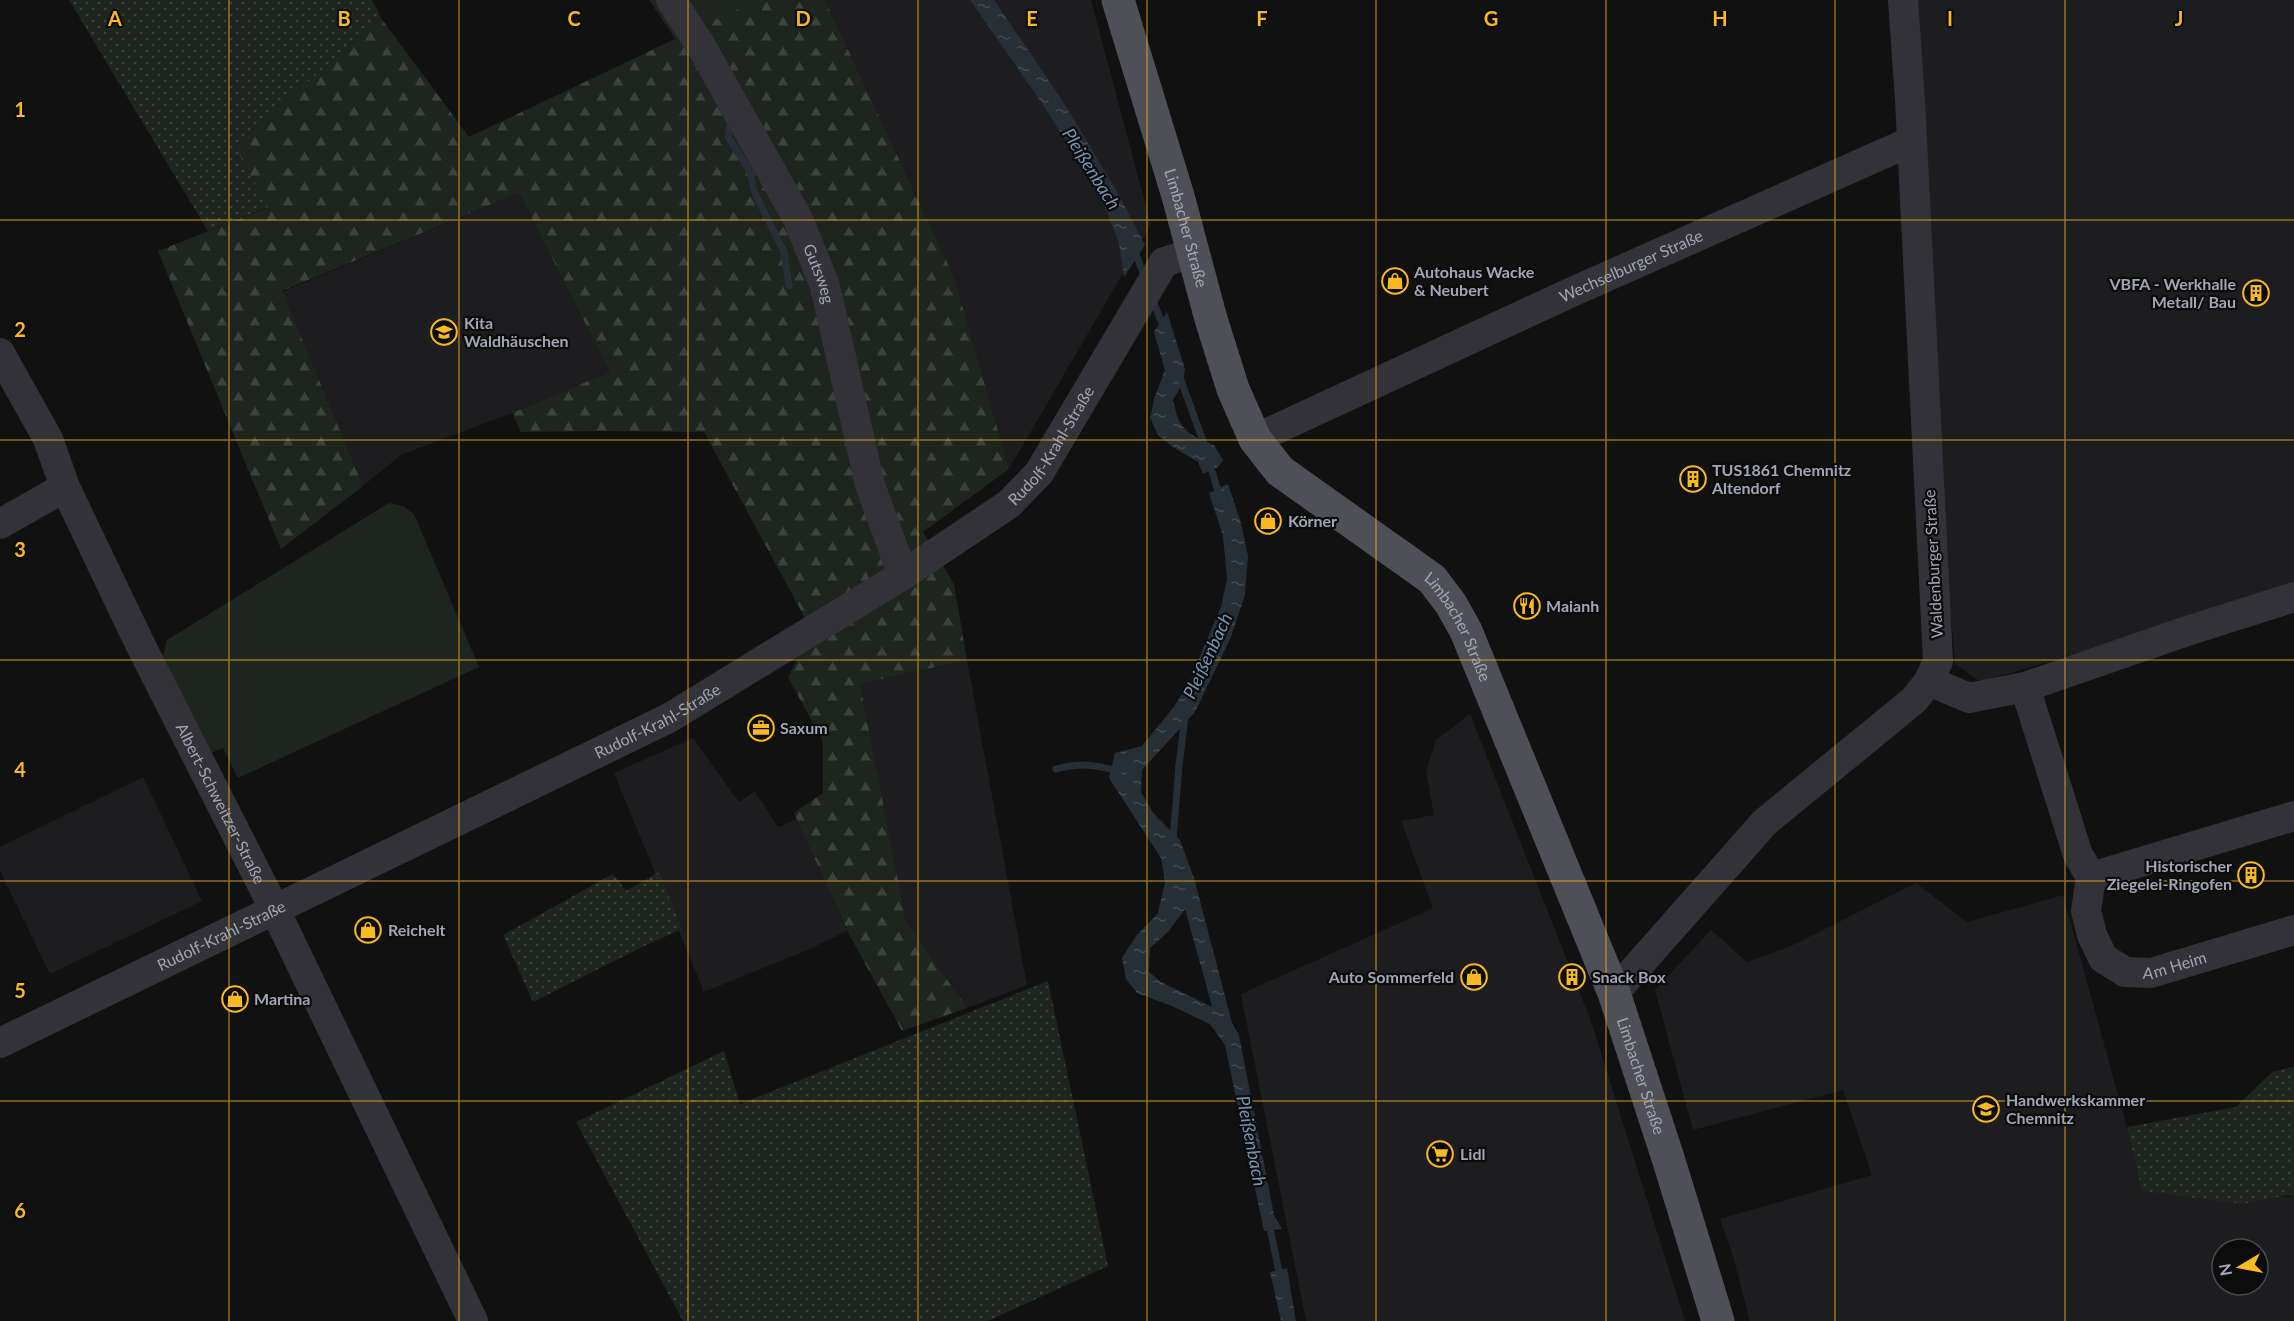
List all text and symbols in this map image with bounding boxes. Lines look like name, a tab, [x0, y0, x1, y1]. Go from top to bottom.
text: A	[107, 6, 122, 30]
text: B	[337, 6, 351, 30]
text: C	[567, 6, 581, 30]
text: D	[795, 6, 811, 30]
text: E	[1026, 6, 1038, 30]
text: F	[1256, 6, 1268, 30]
text: G	[1484, 6, 1498, 30]
text: H	[1712, 6, 1728, 30]
text: I	[1947, 6, 1953, 30]
text: J	[2175, 6, 2183, 30]
text: 1	[14, 97, 26, 121]
water label: Pleißenbach	[1058, 124, 1126, 213]
street label: Limbacher Straße	[1161, 166, 1212, 289]
street label: Wechselburger Straße	[1556, 225, 1706, 306]
street label: Gutsweg	[800, 241, 839, 305]
place label: Autohaus Wacke & Neubert	[1413, 262, 1535, 299]
shop icon: Autohaus Wacke & Neubert	[1380, 266, 1410, 296]
place label: VBFA - Werkhalle Metall/ Bau	[2108, 274, 2236, 311]
building icon: VBFA - Werkhalle Metall/ Bau	[2241, 278, 2271, 308]
place label: Kita Waldhäuschen	[464, 313, 569, 350]
text: 2	[14, 317, 26, 341]
school or university icon: Kita Waldhäuschen	[429, 317, 459, 347]
street label: Rudolf-Krahl-Straße	[1003, 382, 1097, 509]
place label: TUS1861 Chemnitz Altendorf	[1711, 460, 1851, 497]
building icon: TUS1861 Chemnitz Altendorf	[1678, 464, 1708, 494]
street label: Waldenburger Straße	[1919, 489, 1946, 639]
shop icon: Körner	[1253, 506, 1283, 536]
place label: Körner	[1288, 511, 1337, 530]
text: 3	[14, 537, 26, 561]
street label: Limbacher Straße	[1421, 567, 1495, 684]
restaurant icon: Maianh	[1512, 591, 1542, 621]
place label: Maianh	[1546, 596, 1599, 615]
water label: Pleißenbach	[1178, 609, 1236, 702]
street label: Rudolf-Krahl-Straße	[591, 679, 723, 762]
office icon: Saxum	[746, 713, 776, 743]
place label: Saxum	[780, 718, 828, 737]
street label: Albert-Schweitzer-Straße	[173, 720, 270, 887]
text: 4	[14, 757, 26, 781]
place label: Historischer Ziegelei-Ringofen	[2107, 856, 2232, 893]
building icon: Historischer Ziegelei-Ringofen	[2236, 860, 2266, 890]
street label: Rudolf-Krahl-Straße	[154, 896, 288, 974]
shop icon: Reichelt	[353, 915, 383, 945]
place label: Reichelt	[388, 920, 446, 939]
street label: Am Heim	[2142, 947, 2209, 982]
shop icon: Auto Sommerfeld	[1459, 962, 1489, 992]
building icon: Snack Box	[1557, 962, 1587, 992]
place label: Auto Sommerfeld	[1328, 967, 1454, 986]
place label: Snack Box	[1592, 967, 1666, 986]
text: 5	[14, 978, 26, 1002]
shop icon: Martina	[220, 984, 250, 1014]
place label: Martina	[254, 989, 310, 1008]
street label: Limbacher Straße	[1614, 1015, 1670, 1137]
place label: Handwerkskammer Chemnitz	[2006, 1090, 2145, 1127]
water label: Pleißenbach	[1232, 1094, 1272, 1188]
school or university icon: Handwerkskammer Chemnitz	[1971, 1094, 2001, 1124]
supermarket icon: Lidl	[1425, 1139, 1455, 1169]
place label: Lidl	[1460, 1144, 1485, 1163]
text: 6	[14, 1198, 26, 1222]
north arrow	[2210, 1237, 2270, 1297]
text: N	[2214, 1262, 2235, 1277]

